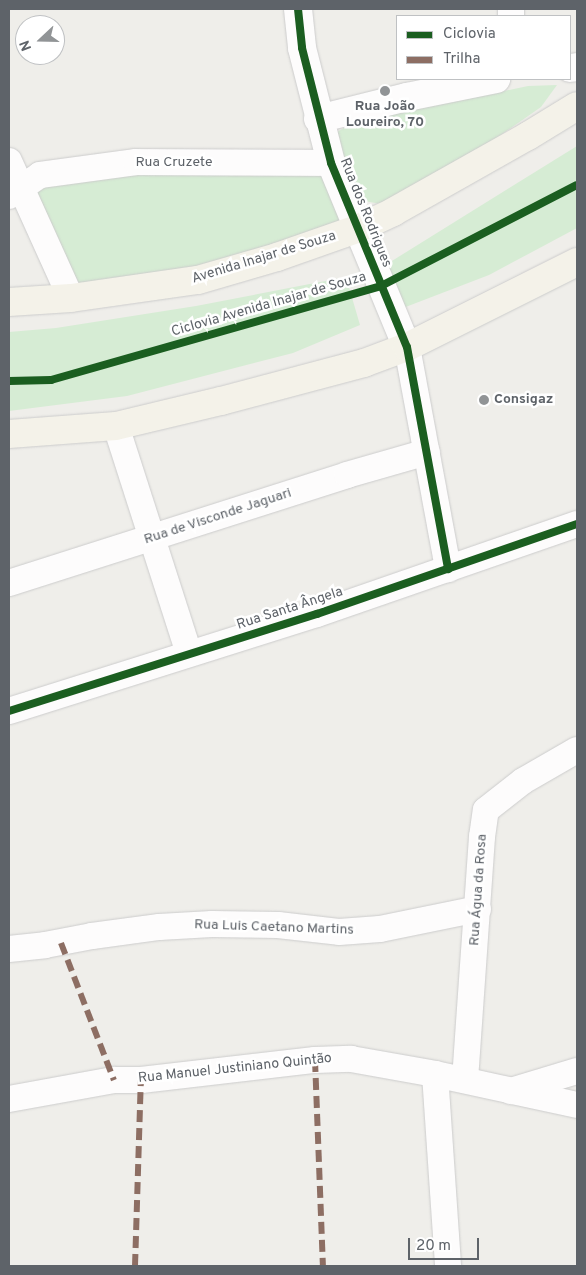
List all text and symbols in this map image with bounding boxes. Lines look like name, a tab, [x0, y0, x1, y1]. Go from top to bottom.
north arrow	[15, 15, 65, 65]
legend	[396, 15, 571, 80]
text: Ciclovia	[443, 25, 496, 44]
text: N	[17, 37, 36, 53]
text: Trilha	[443, 50, 480, 69]
marker: Rua João Loureiro, 70	[379, 85, 391, 97]
place label: Rua João Loureiro, 70	[346, 99, 424, 132]
street label: Rua Cruzete	[136, 155, 212, 171]
street label: Rua dos Rodrigues	[335, 156, 395, 270]
street label: Avenida Inajar de Souza	[190, 228, 338, 288]
street label: Ciclovia Avenida Inajar de Souza	[169, 269, 369, 341]
place label: Consigaz	[494, 392, 553, 408]
marker: Consigaz	[478, 394, 490, 406]
street label: Rua de Visconde Jaguari	[142, 485, 294, 549]
street label: Rua Santa Ângela	[235, 584, 345, 634]
street label: Rua Água da Rosa	[467, 833, 491, 947]
street label: Rua Luis Caetano Martins	[194, 917, 354, 939]
street label: Rua Manuel Justiniano Quintão	[137, 1050, 333, 1088]
scale bar	[411, 1228, 482, 1260]
text: 20 m	[416, 1237, 451, 1256]

